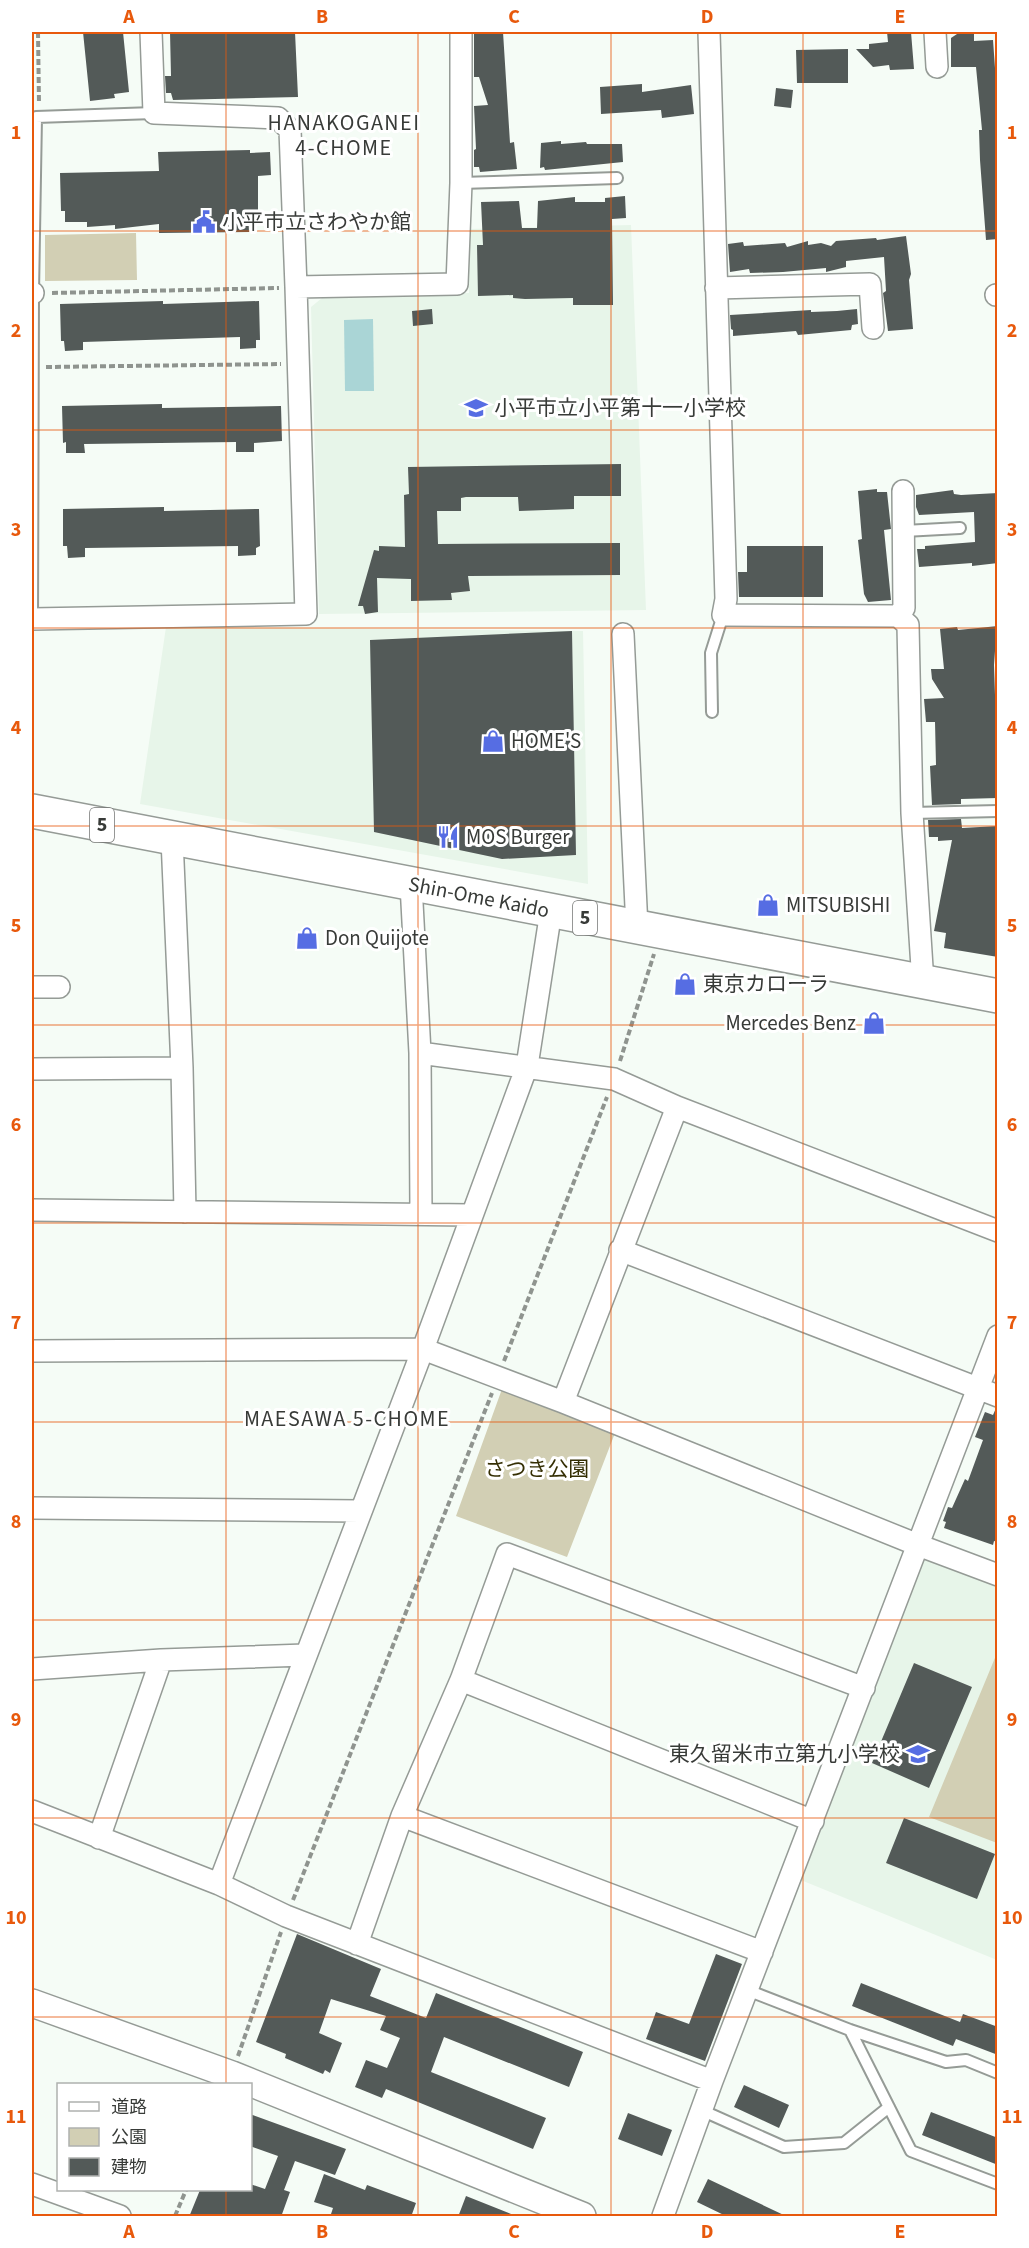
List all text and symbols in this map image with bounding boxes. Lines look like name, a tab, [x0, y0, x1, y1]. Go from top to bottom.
text: A	[122, 3, 135, 31]
text: B	[316, 3, 328, 31]
text: C	[508, 3, 520, 31]
text: D	[701, 3, 713, 31]
text: E	[895, 3, 905, 31]
district label: HANAKOGANEI 4-CHOME	[268, 107, 420, 164]
text: 1	[11, 119, 21, 147]
text: 1	[1007, 119, 1017, 147]
place label: 小平市立さわやか館	[222, 207, 411, 237]
public building icon: 小平市立さわやか館	[191, 209, 217, 235]
text: 2	[11, 317, 21, 345]
text: 2	[1007, 317, 1017, 345]
place label: 小平市立小平第十一小学校	[494, 393, 746, 423]
school or university icon: 小平市立小平第十一小学校	[463, 395, 489, 421]
text: 3	[11, 516, 21, 544]
text: 3	[1007, 516, 1017, 544]
text: 4	[11, 714, 22, 742]
text: 4	[1007, 714, 1018, 742]
place label: HOME'S	[511, 726, 581, 756]
shop icon: HOME'S	[480, 728, 506, 754]
road number: 5	[90, 808, 114, 842]
place label: MOS Burger	[466, 822, 570, 852]
restaurant icon: MOS Burger	[435, 824, 461, 850]
street label: Shin-Ome Kaido	[406, 869, 552, 925]
place label: MITSUBISHI	[786, 890, 890, 920]
shop icon: MITSUBISHI	[755, 892, 781, 918]
road number: 5	[573, 901, 597, 935]
text: 5	[11, 912, 21, 940]
text: 5	[1007, 912, 1017, 940]
place label: Don Quijote	[325, 923, 429, 953]
shop icon: Don Quijote	[294, 925, 320, 951]
place label: 東京カローラ	[703, 969, 829, 999]
shop icon: 東京カローラ	[672, 971, 698, 997]
place label: Mercedes Benz	[725, 1008, 856, 1038]
shop icon: Mercedes Benz	[861, 1010, 887, 1036]
text: 6	[11, 1111, 21, 1139]
text: 6	[1007, 1111, 1017, 1139]
text: 7	[11, 1309, 21, 1337]
text: 7	[1007, 1309, 1017, 1337]
district label: MAESAWA 5-CHOME	[244, 1403, 450, 1435]
park label: さつき公園	[485, 1454, 590, 1484]
text: 8	[11, 1508, 21, 1536]
text: 8	[1007, 1508, 1017, 1536]
text: 9	[11, 1706, 21, 1734]
text: 9	[1007, 1706, 1017, 1734]
place label: 東久留米市立第九小学校	[669, 1739, 900, 1769]
school or university icon: 東久留米市立第九小学校	[905, 1741, 931, 1767]
text: 10	[5, 1904, 27, 1932]
text: 10	[1001, 1904, 1023, 1932]
legend	[57, 2083, 252, 2191]
text: 道路	[111, 2095, 147, 2120]
text: 11	[5, 2103, 27, 2131]
text: 11	[1001, 2103, 1023, 2131]
text: 公園	[111, 2125, 147, 2150]
text: 建物	[111, 2155, 147, 2180]
text: A	[122, 2218, 135, 2246]
text: B	[316, 2218, 328, 2246]
text: C	[508, 2218, 520, 2246]
text: D	[701, 2218, 713, 2246]
text: E	[895, 2218, 905, 2246]

